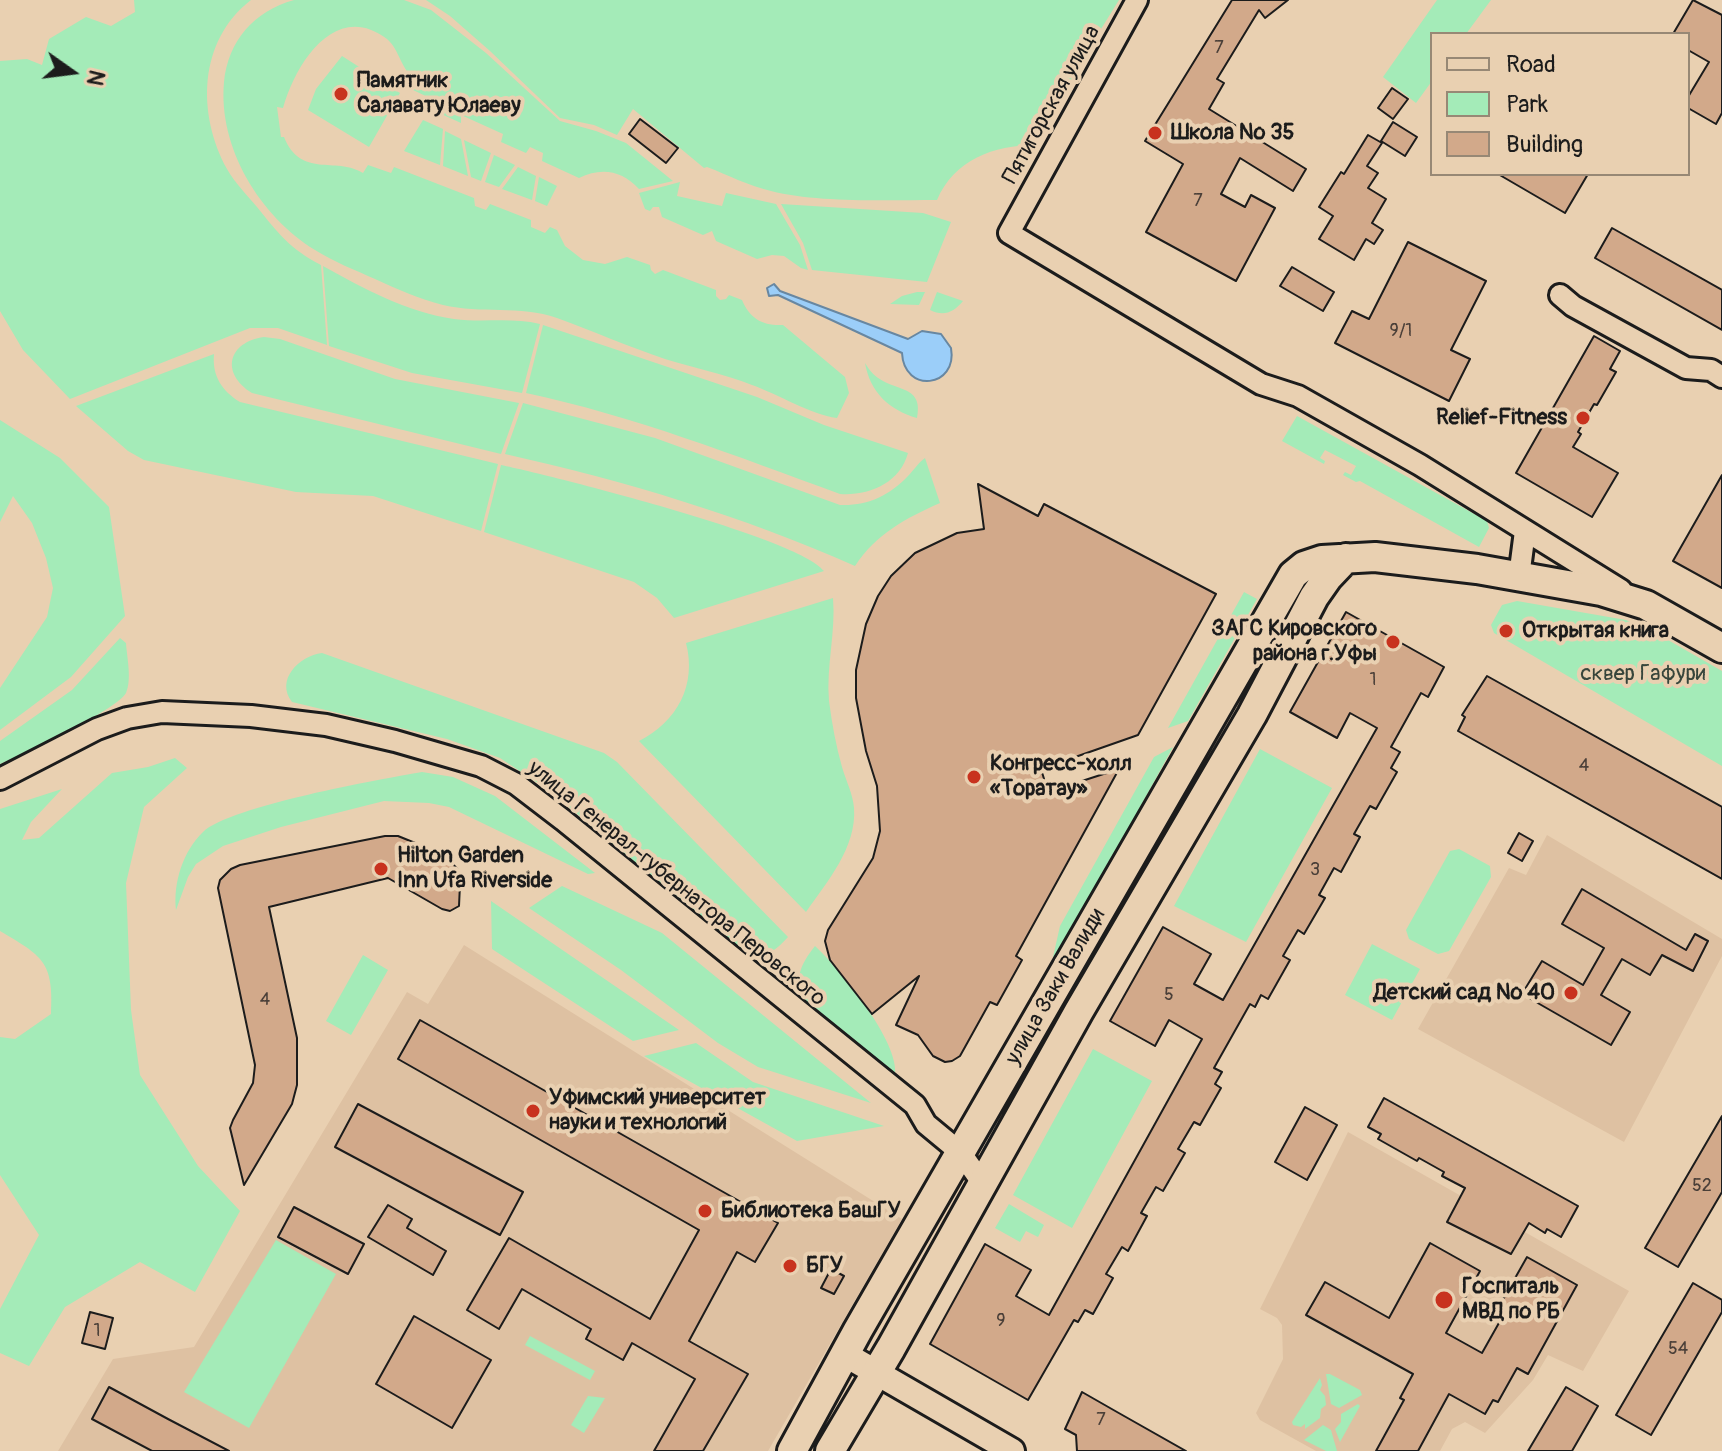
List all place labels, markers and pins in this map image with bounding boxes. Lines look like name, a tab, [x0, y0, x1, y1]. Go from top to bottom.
place label: Памятник Салавату Юлаеву	[357, 68, 521, 120]
marker: Памятник Салавату Юлаеву	[332, 85, 350, 103]
place label: Школа № 35	[1171, 120, 1294, 146]
marker: Школа № 35	[1146, 124, 1164, 142]
place label: Relief-Fitness	[1436, 405, 1567, 431]
marker: Relief-Fitness	[1574, 409, 1592, 427]
place label: ЗАГС Кировского района г.Уфы	[1212, 616, 1377, 668]
place label: Открытая книга	[1522, 618, 1669, 644]
marker: Открытая книга	[1497, 622, 1515, 640]
marker: ЗАГС Кировского района г.Уфы	[1384, 633, 1402, 651]
place label: Конгресс-холл «Торатау»	[990, 751, 1132, 802]
marker: Конгресс-холл «Торатау»	[965, 768, 983, 786]
place label: Hilton Garden Inn Ufa Riverside	[397, 843, 552, 894]
marker: Hilton Garden Inn Ufa Riverside	[372, 860, 390, 878]
place label: Детский сад № 40	[1374, 980, 1555, 1006]
marker: Детский сад № 40	[1562, 984, 1580, 1002]
place label: Уфимский университет науки и технологий	[549, 1085, 766, 1136]
marker: Уфимский университет науки и технологий	[524, 1102, 542, 1120]
place label: Библиотека БашГУ	[721, 1198, 901, 1224]
marker: Библиотека БашГУ	[696, 1202, 714, 1220]
place label: БГУ	[806, 1253, 843, 1279]
marker: БГУ	[781, 1257, 799, 1275]
place label: Госпиталь МВД по РБ	[1462, 1274, 1560, 1326]
marker: Госпиталь МВД по РБ	[1433, 1289, 1455, 1311]

